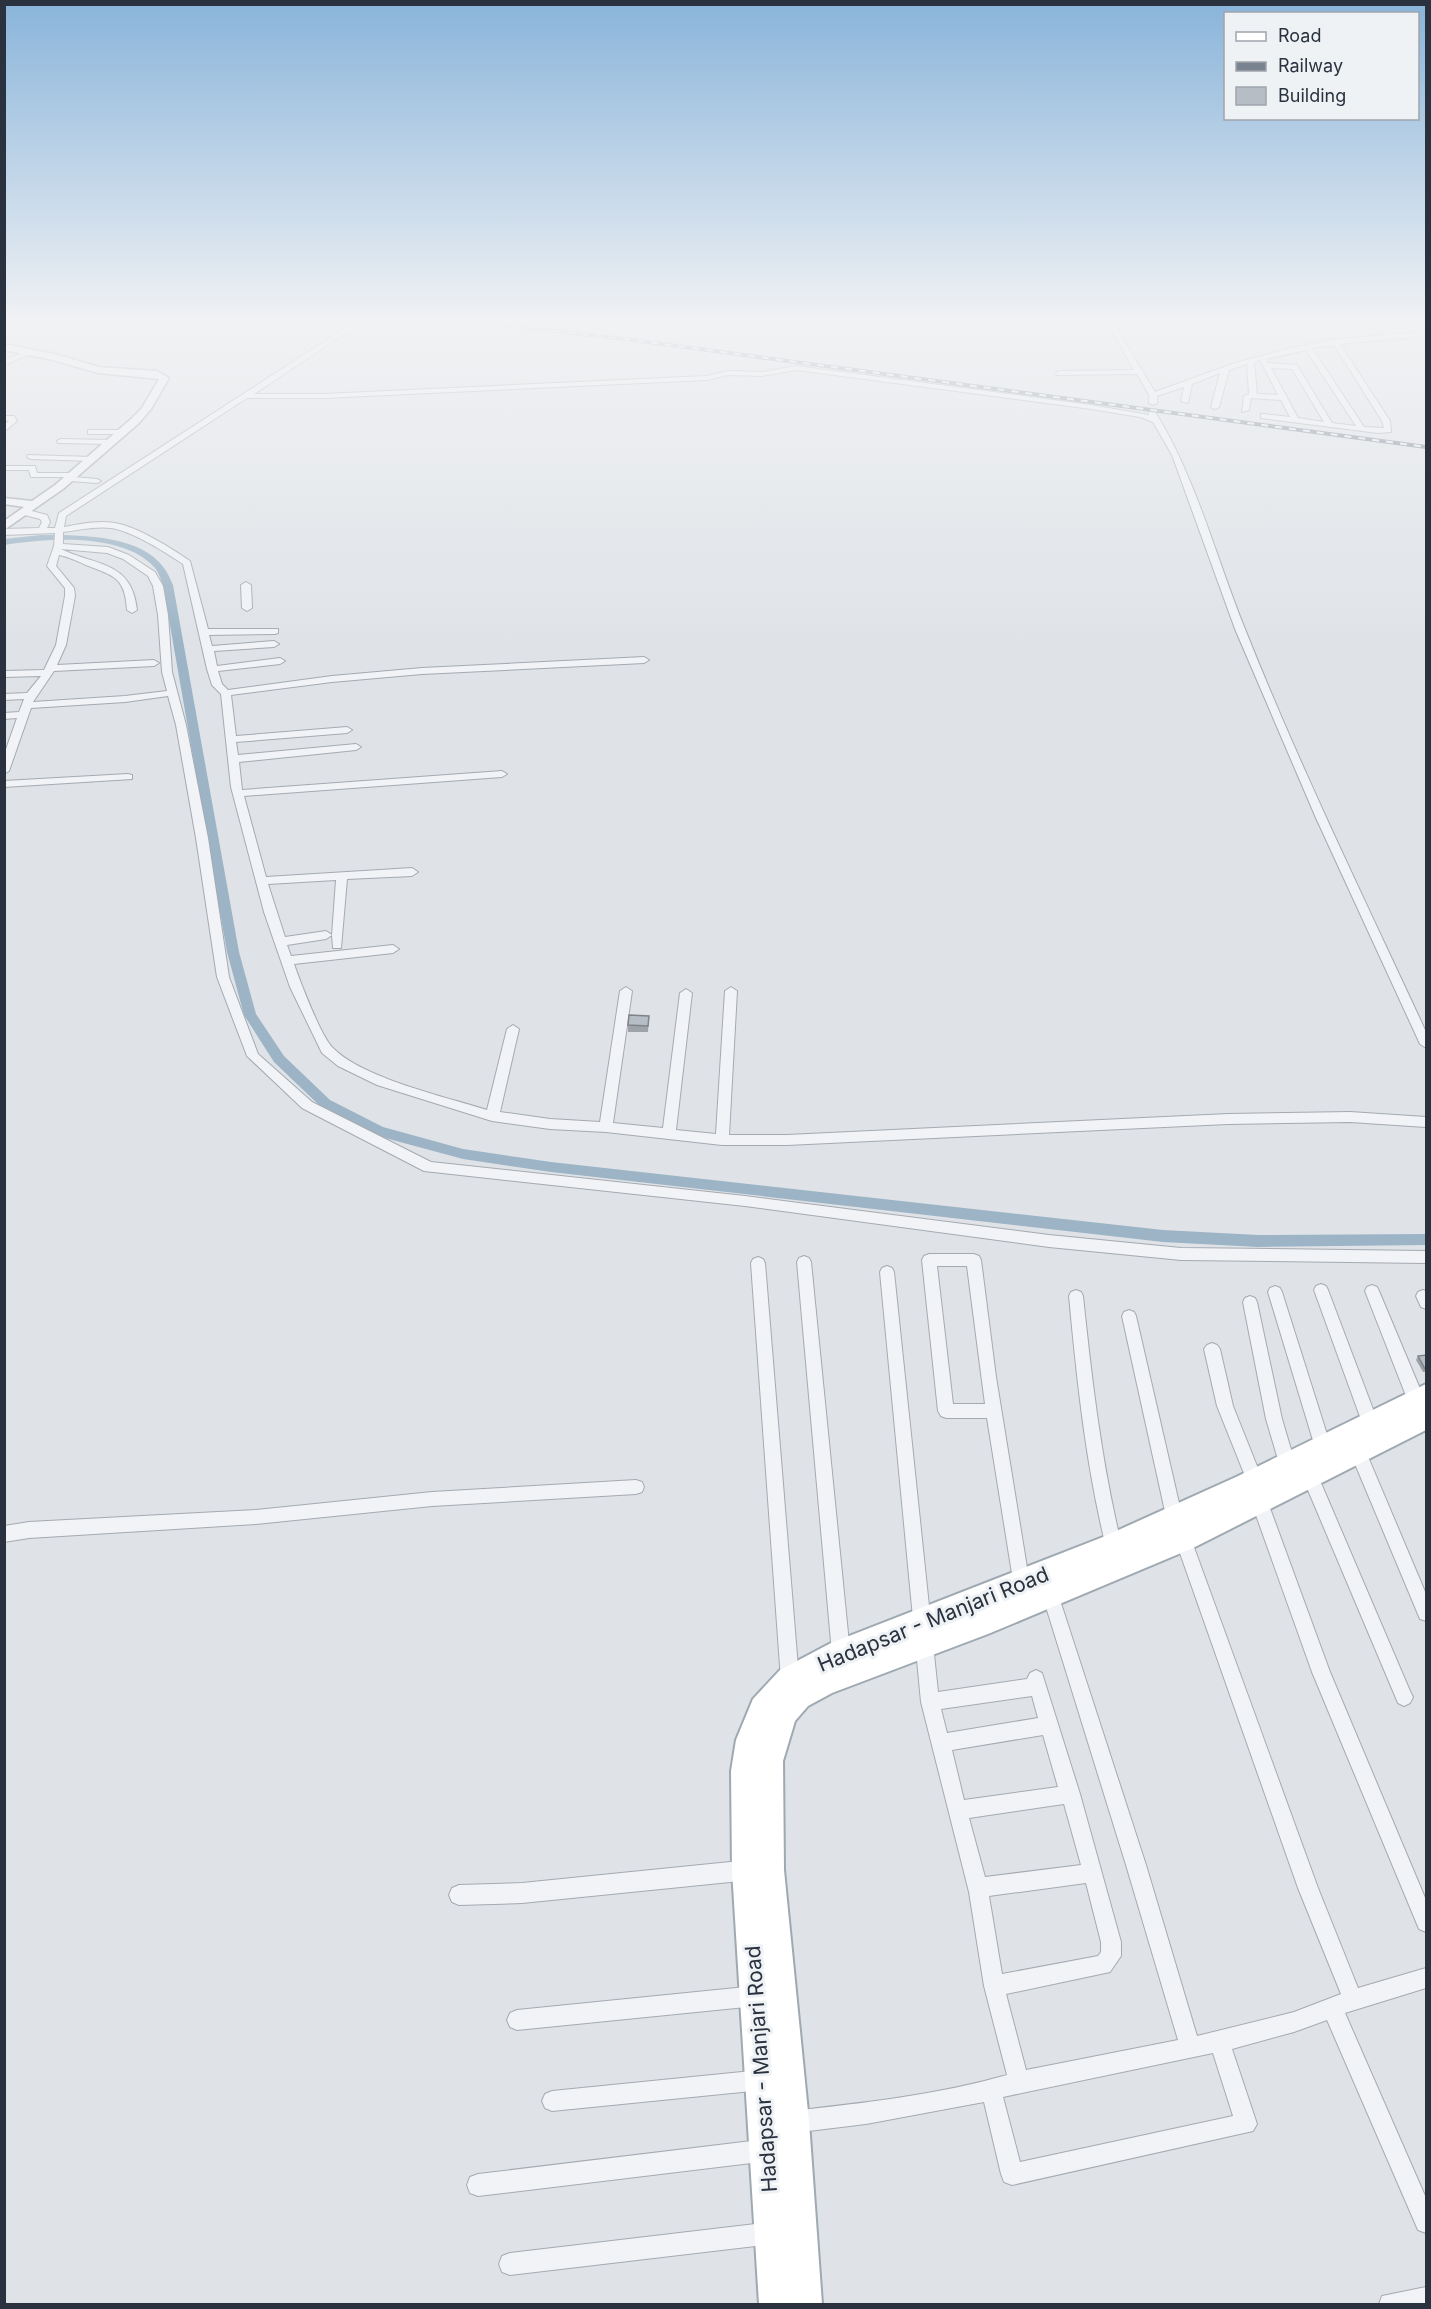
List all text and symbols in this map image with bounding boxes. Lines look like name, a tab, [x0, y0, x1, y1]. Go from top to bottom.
legend	[1224, 12, 1419, 120]
text: Road	[1278, 25, 1321, 46]
text: Railway	[1278, 55, 1343, 76]
text: Building	[1278, 85, 1346, 106]
street label: Hadapsar - Manjari Road	[814, 1561, 1052, 1677]
street label: Hadapsar - Manjari Road	[740, 1945, 782, 2193]

